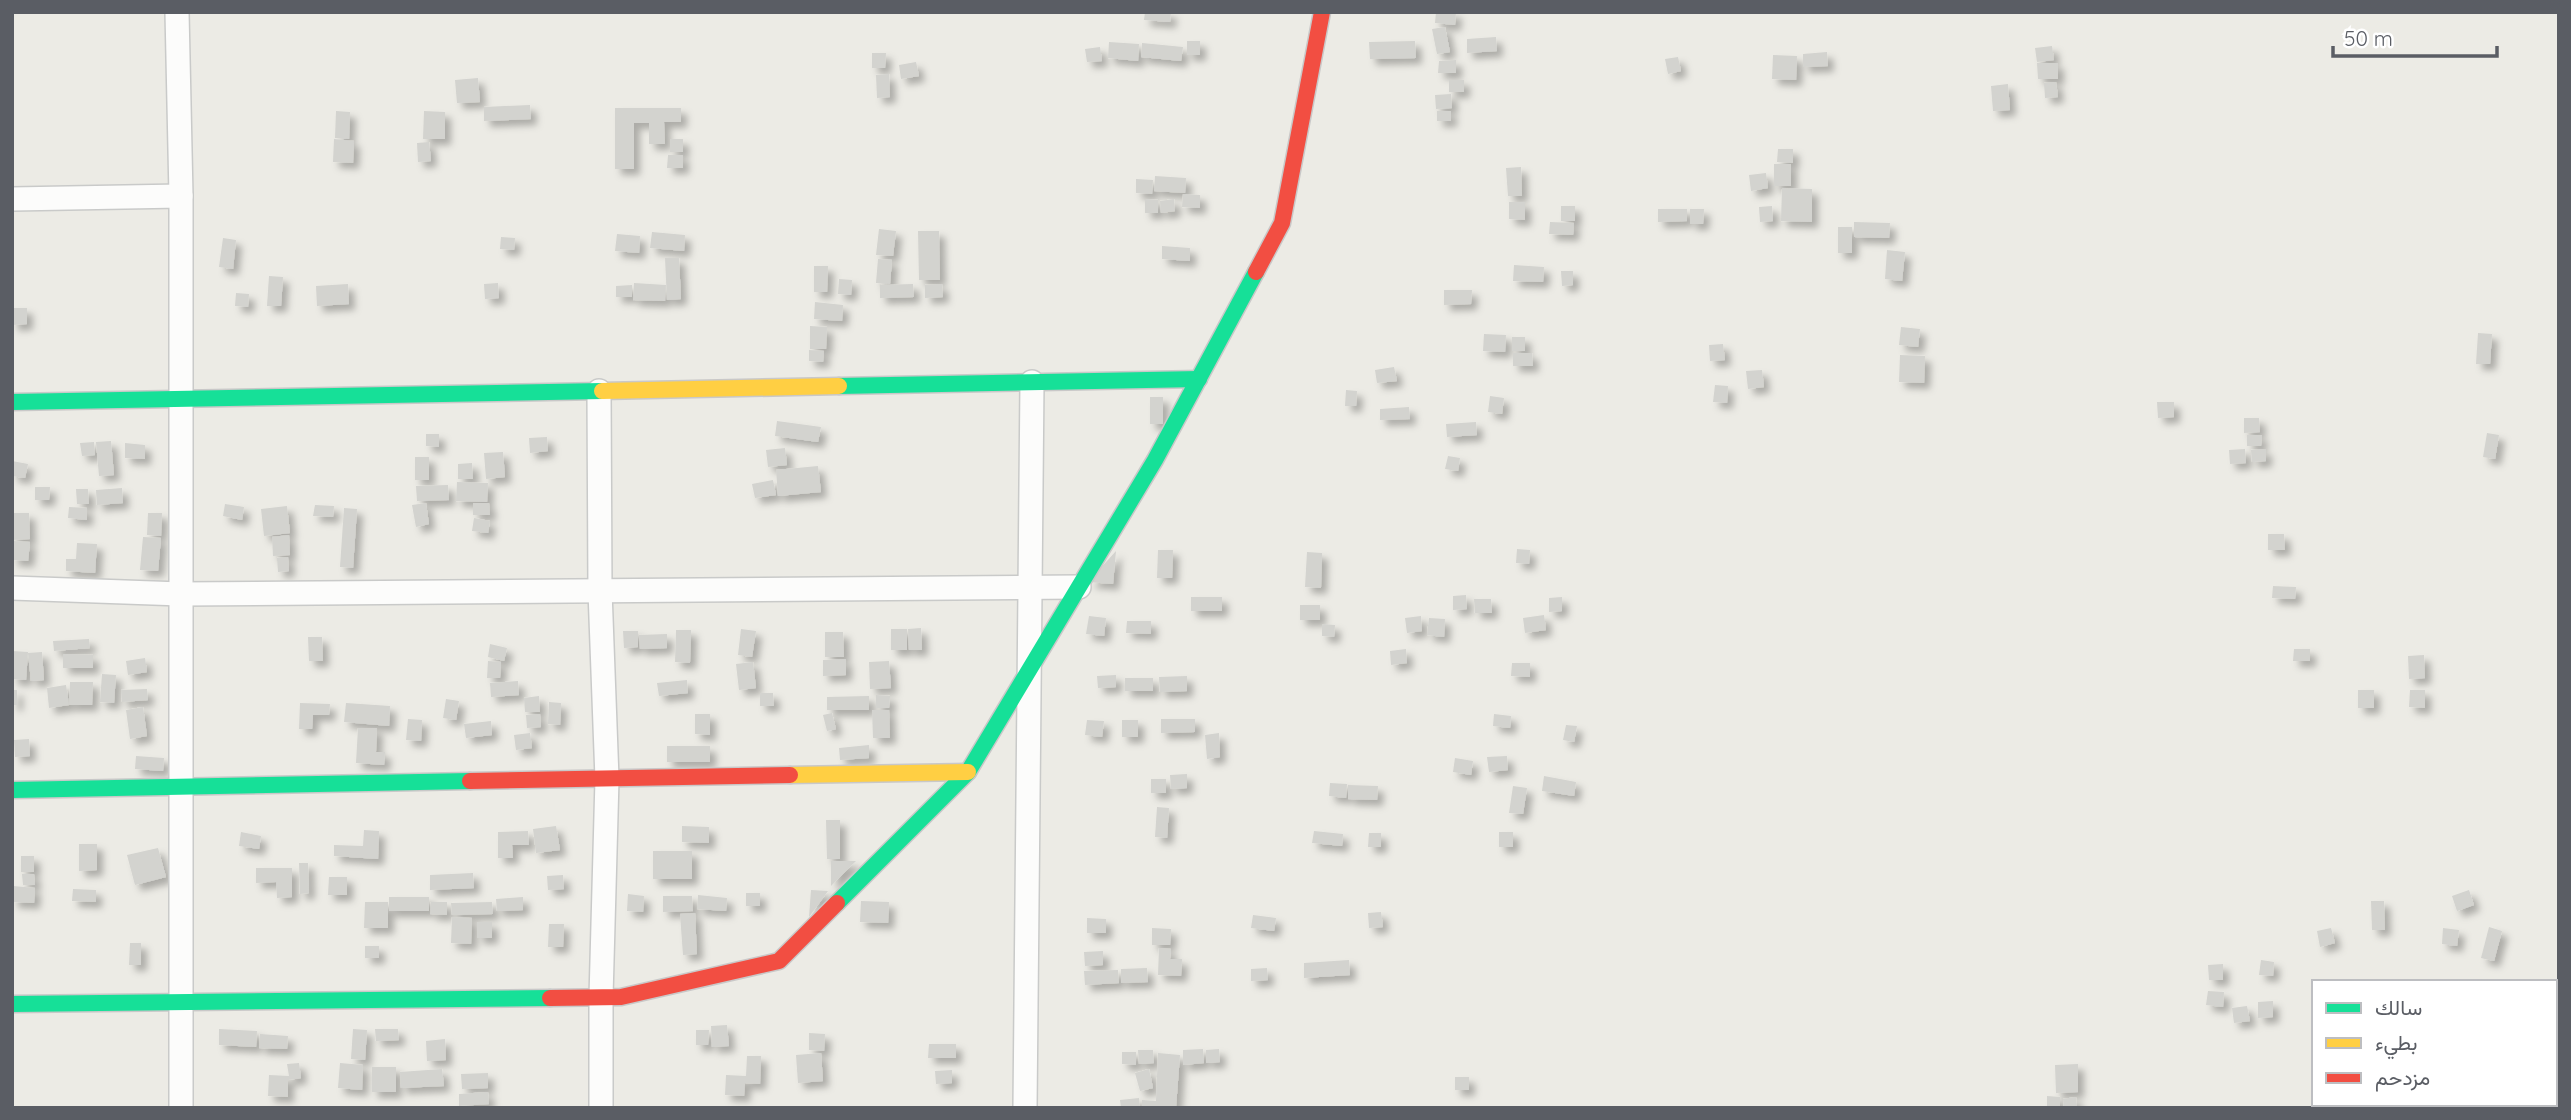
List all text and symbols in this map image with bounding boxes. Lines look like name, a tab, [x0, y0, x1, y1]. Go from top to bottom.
scale bar	[2333, 14, 2498, 58]
text: 50 m	[2344, 25, 2393, 51]
legend	[2312, 980, 2557, 1106]
text: سالك	[2375, 994, 2422, 1020]
text: بطيء	[2375, 1029, 2418, 1060]
text: مزدحم	[2375, 1064, 2430, 1092]

